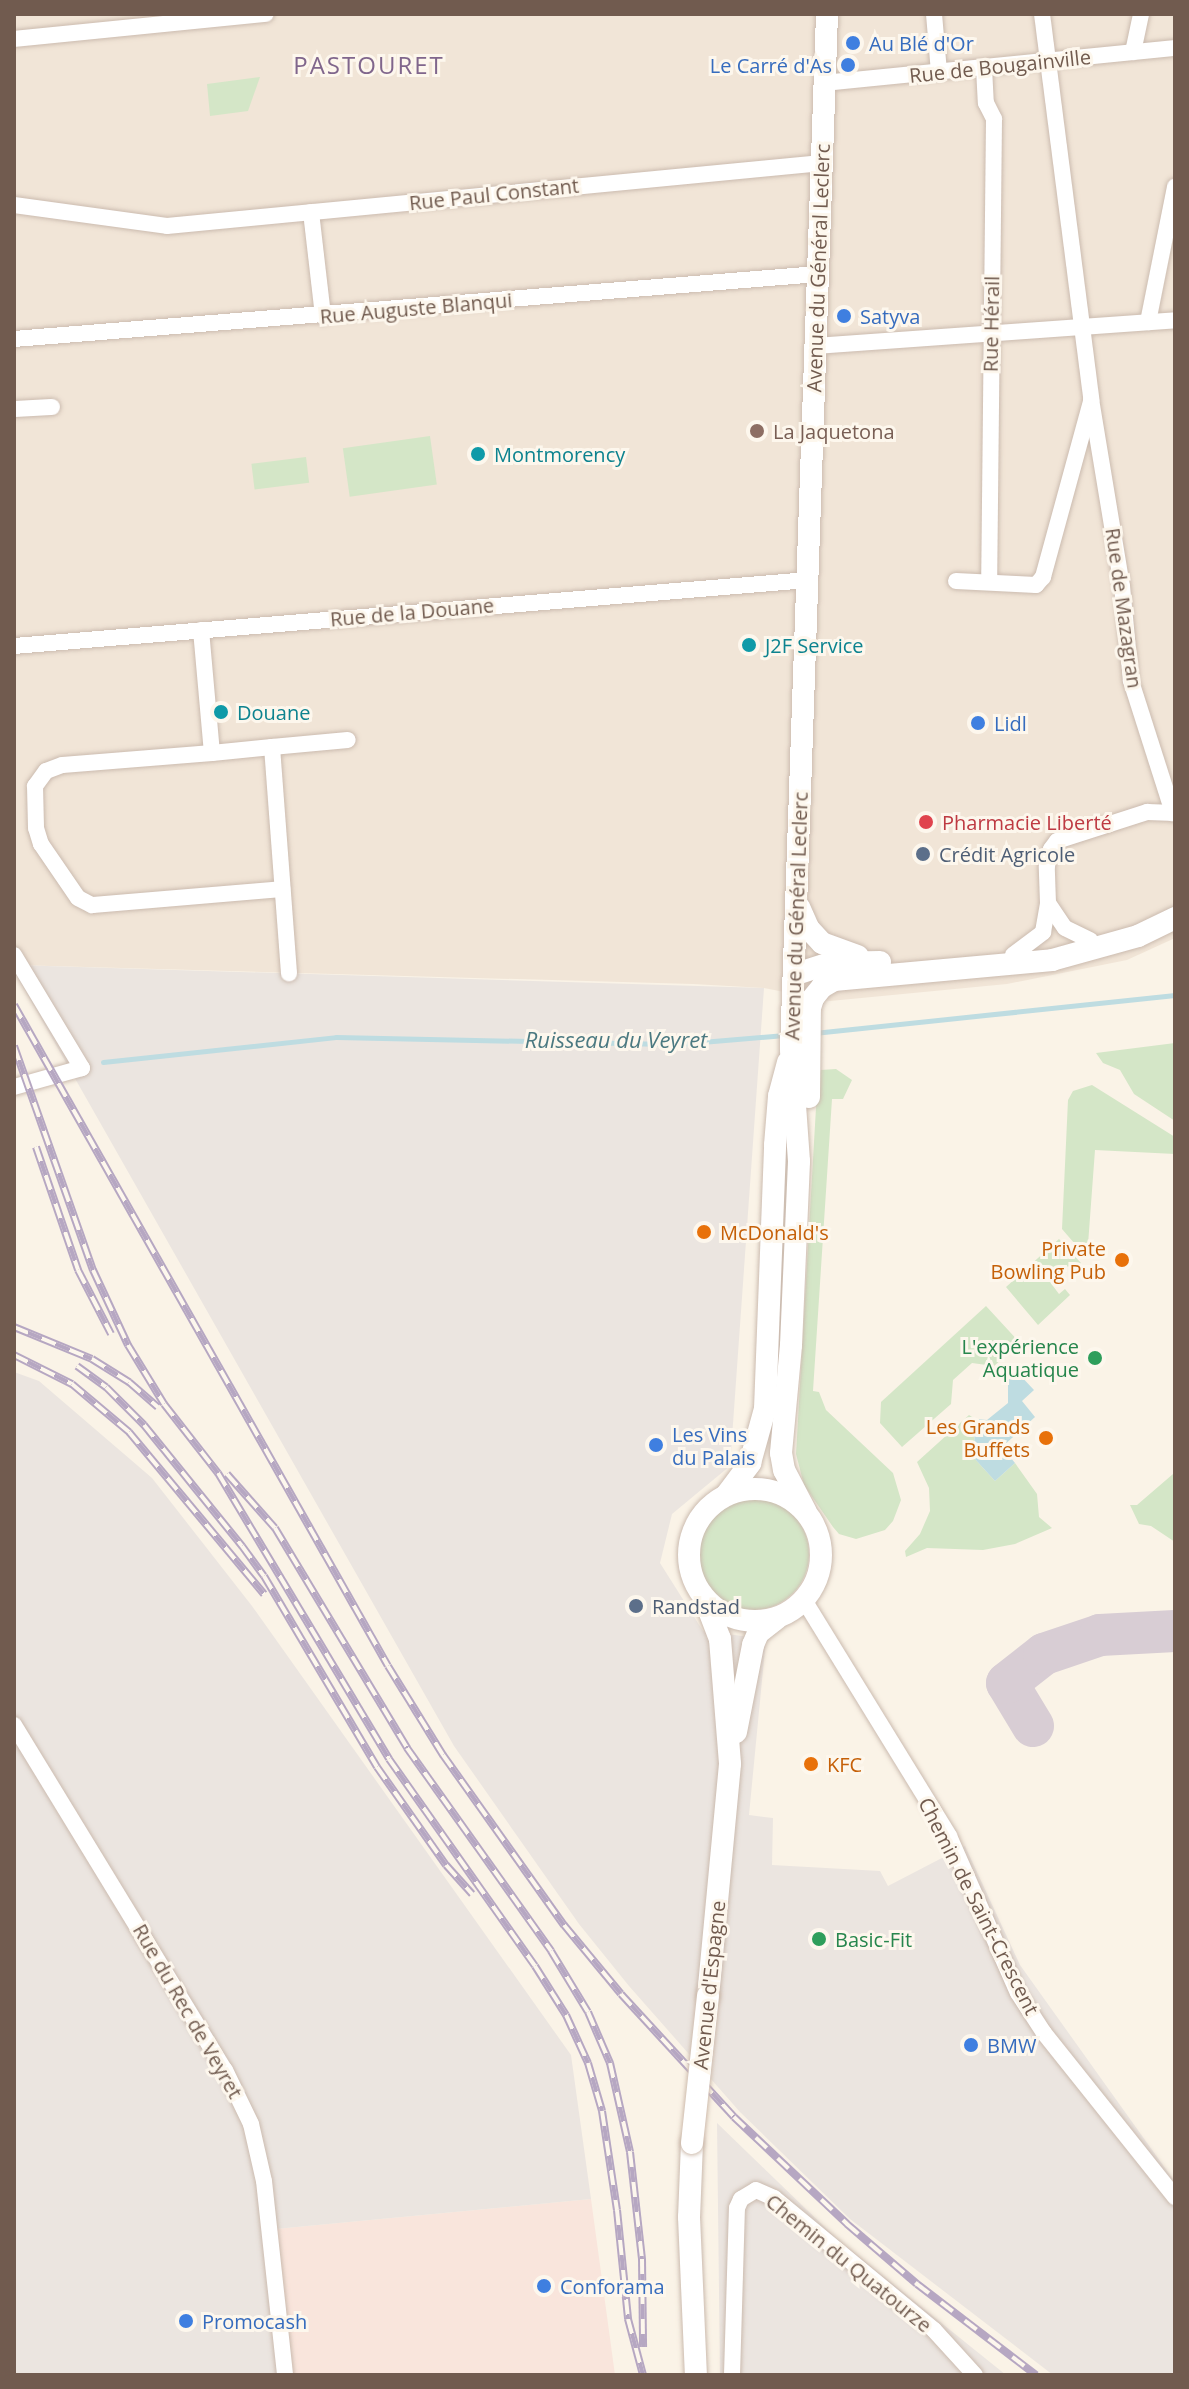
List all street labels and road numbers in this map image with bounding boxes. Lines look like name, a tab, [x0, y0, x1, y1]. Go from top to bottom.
street label: Rue de Bougainville	[908, 45, 1092, 87]
street label: Avenue du Général Leclerc	[802, 143, 834, 393]
street label: Rue Paul Constant	[408, 173, 580, 215]
street label: Rue Hérail	[978, 276, 1004, 372]
street label: Rue Auguste Blanqui	[319, 288, 513, 328]
street label: Rue de Mazagran	[1101, 526, 1147, 690]
street label: Rue de la Douane	[329, 593, 495, 631]
street label: Avenue du Général Leclerc	[780, 791, 812, 1041]
street label: Chemin de Saint-Crescent	[914, 1793, 1044, 2019]
street label: Avenue d'Espagne	[688, 1899, 730, 2071]
street label: Rue du Rec de Veyret	[128, 1920, 248, 2102]
street label: Chemin du Quatourze	[761, 2189, 937, 2337]

